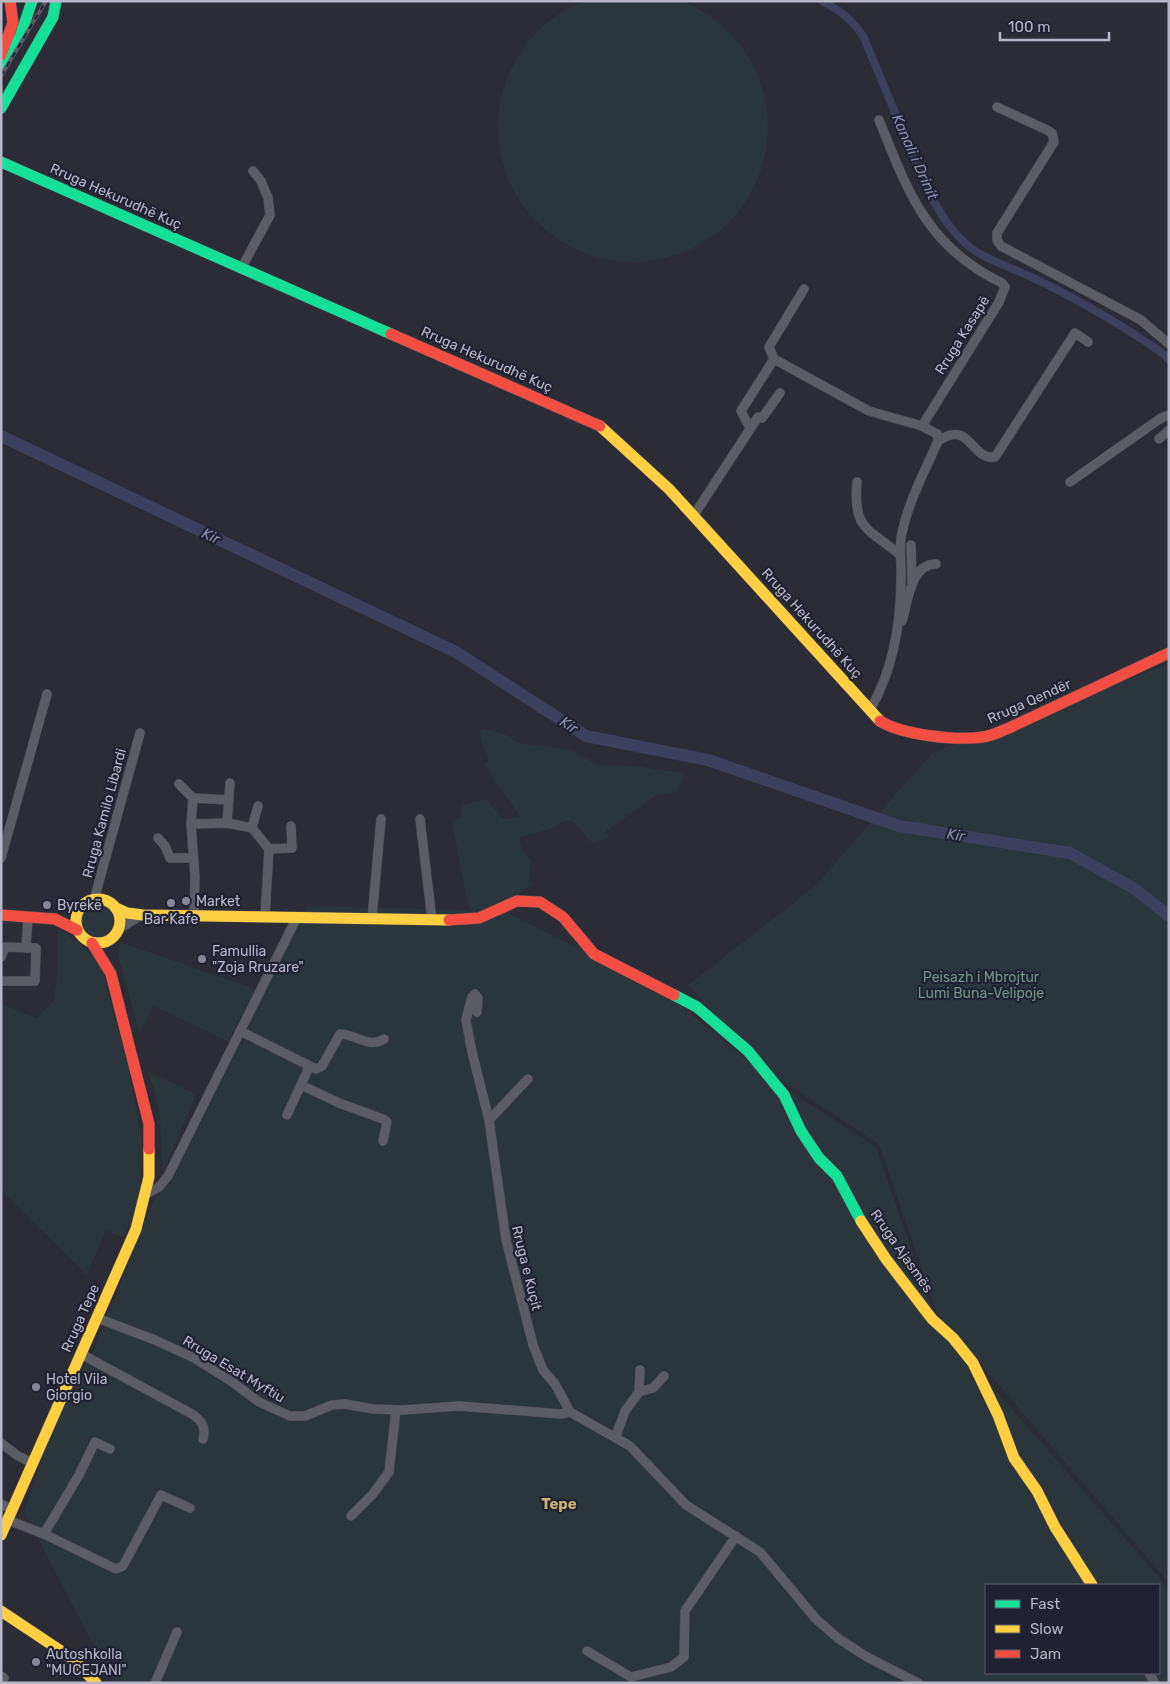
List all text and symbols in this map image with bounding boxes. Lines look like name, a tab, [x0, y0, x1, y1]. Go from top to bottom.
scale bar	[1000, 10, 1109, 42]
text: 100 m	[1008, 18, 1050, 36]
water label: Kanali i Drinit	[888, 111, 942, 203]
street label: Rruga Hekurudhë Kuç	[47, 160, 184, 233]
street label: Rruga Kasapë	[931, 293, 993, 378]
street label: Rruga Hekurudhë Kuç	[418, 323, 555, 396]
water label: Kir	[199, 524, 224, 549]
street label: Rruga Hekurudhë Kuç	[758, 565, 866, 682]
street label: Rruga Qendër	[985, 675, 1074, 727]
water label: Kir	[556, 712, 583, 738]
street label: Rruga Kamilo Libardi	[79, 746, 130, 880]
water label: Kir	[946, 825, 968, 846]
place label: Market	[196, 893, 241, 910]
marker: Market	[180, 895, 192, 907]
place label: Byrekë	[57, 897, 102, 914]
marker: Bar Kafe	[165, 897, 177, 909]
marker: Byrekë	[41, 899, 53, 911]
place label: Bar Kafe	[144, 911, 198, 928]
place label: Famullia "Zoja Rruzare"	[212, 943, 304, 976]
marker: Famullia "Zoja Rruzare"	[196, 953, 208, 965]
park label: Peisazh i Mbrojtur Lumi Buna-Velipoje	[918, 969, 1044, 1002]
street label: Rruga Ajasmës	[867, 1206, 937, 1296]
street label: Rruga e Kuçit	[508, 1224, 545, 1313]
street label: Rruga Tepe	[58, 1281, 103, 1355]
street label: Rruga Esat Myftiu	[180, 1332, 288, 1407]
place label: Hotel Vila Giorgio	[46, 1371, 107, 1404]
marker: Hotel Vila Giorgio	[30, 1381, 42, 1393]
district label: Tepe	[541, 1495, 577, 1513]
legend	[985, 1584, 1160, 1674]
text: Fast	[1030, 1595, 1060, 1613]
text: Slow	[1030, 1620, 1063, 1638]
text: Jam	[1030, 1645, 1061, 1663]
place label: Autoshkolla "MUCEJANI"	[46, 1646, 127, 1679]
marker: Autoshkolla "MUCEJANI"	[30, 1656, 42, 1668]

